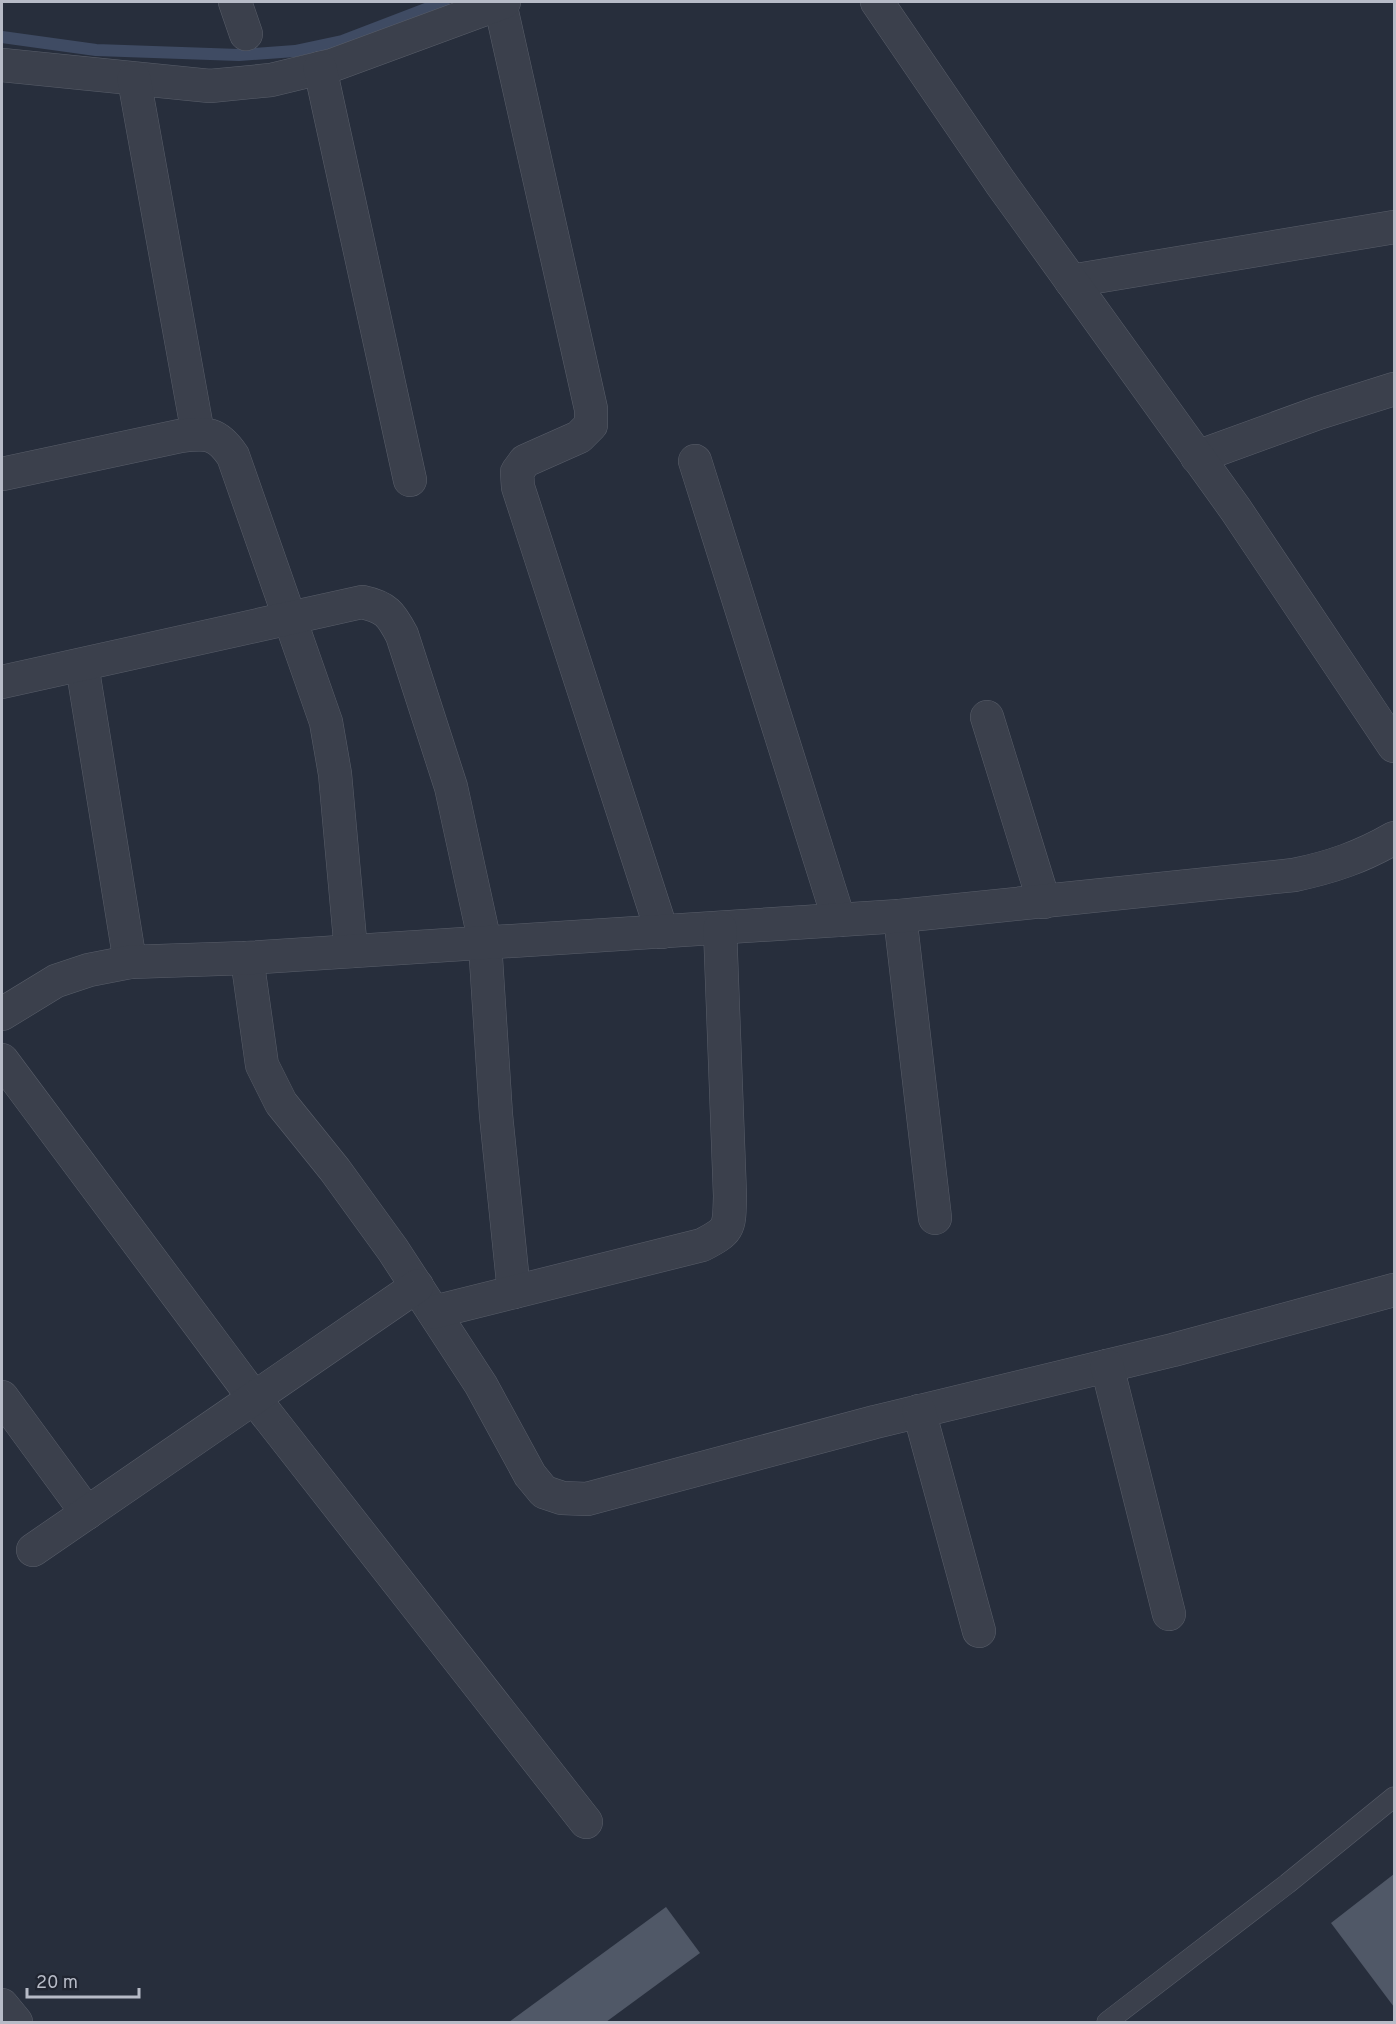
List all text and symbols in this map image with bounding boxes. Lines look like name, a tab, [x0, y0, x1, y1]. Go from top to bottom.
scale bar	[27, 1961, 140, 1999]
text: 20 m	[36, 1972, 78, 1995]

